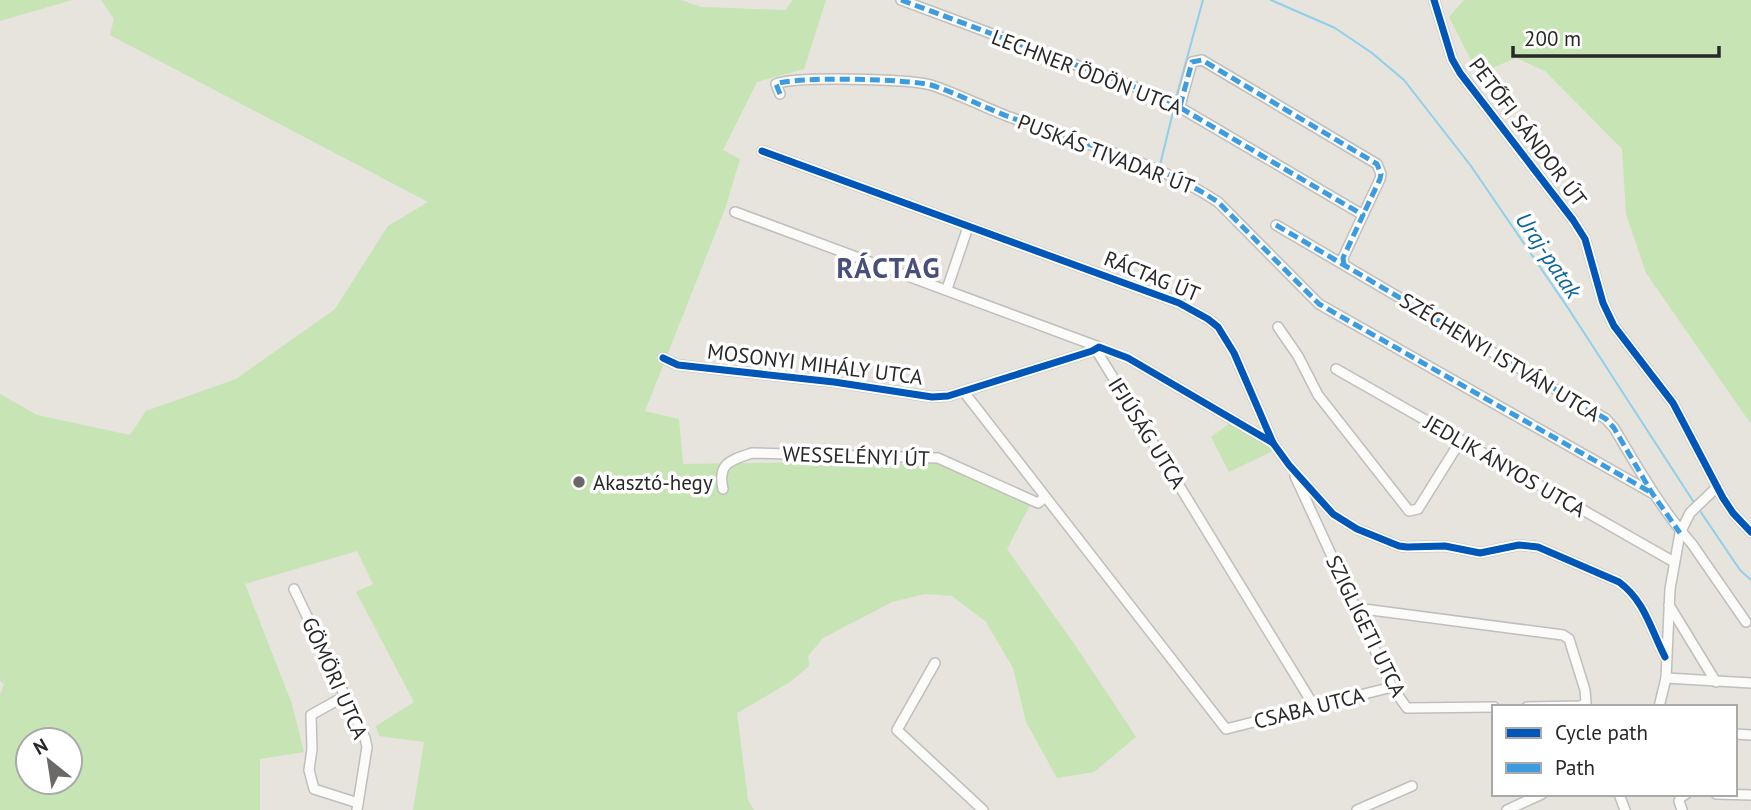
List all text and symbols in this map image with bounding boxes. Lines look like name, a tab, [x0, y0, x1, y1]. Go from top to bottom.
scale bar	[1513, 14, 1720, 58]
street label: LECHNER ÖDÖN UTCA	[988, 23, 1187, 121]
text: 200 m	[1524, 25, 1581, 52]
street label: PETŐFI SÁNDOR ÚT	[1463, 52, 1593, 212]
street label: PUSKÁS TIVADAR ÚT	[1014, 108, 1199, 200]
water label: Uraj-patak	[1510, 206, 1589, 305]
street label: RÁCTAG ÚT	[1100, 245, 1204, 308]
district label: RÁCTAG	[836, 249, 942, 286]
street label: SZÉCHENYI ISTVÁN UTCA	[1395, 287, 1606, 428]
street label: MOSONYI MIHÁLY UTCA	[706, 337, 925, 391]
street label: IFJÚSÁG UTCA	[1102, 372, 1192, 494]
street label: JEDLIK ÁNYOS UTCA	[1419, 408, 1591, 523]
street label: WESSELÉNYI ÚT	[782, 440, 930, 472]
place label: Akasztó-hegy	[593, 469, 713, 496]
marker: Akasztó-hegy	[571, 474, 587, 490]
street label: SZIGLIGETI UTCA	[1320, 551, 1412, 702]
street label: GÖMÖRI UTCA	[296, 613, 374, 744]
street label: CSABA UTCA	[1251, 681, 1368, 735]
legend	[1492, 705, 1737, 796]
text: Cycle path	[1555, 719, 1648, 746]
north arrow	[14, 726, 84, 796]
text: N	[29, 733, 52, 760]
text: Path	[1555, 754, 1595, 781]

